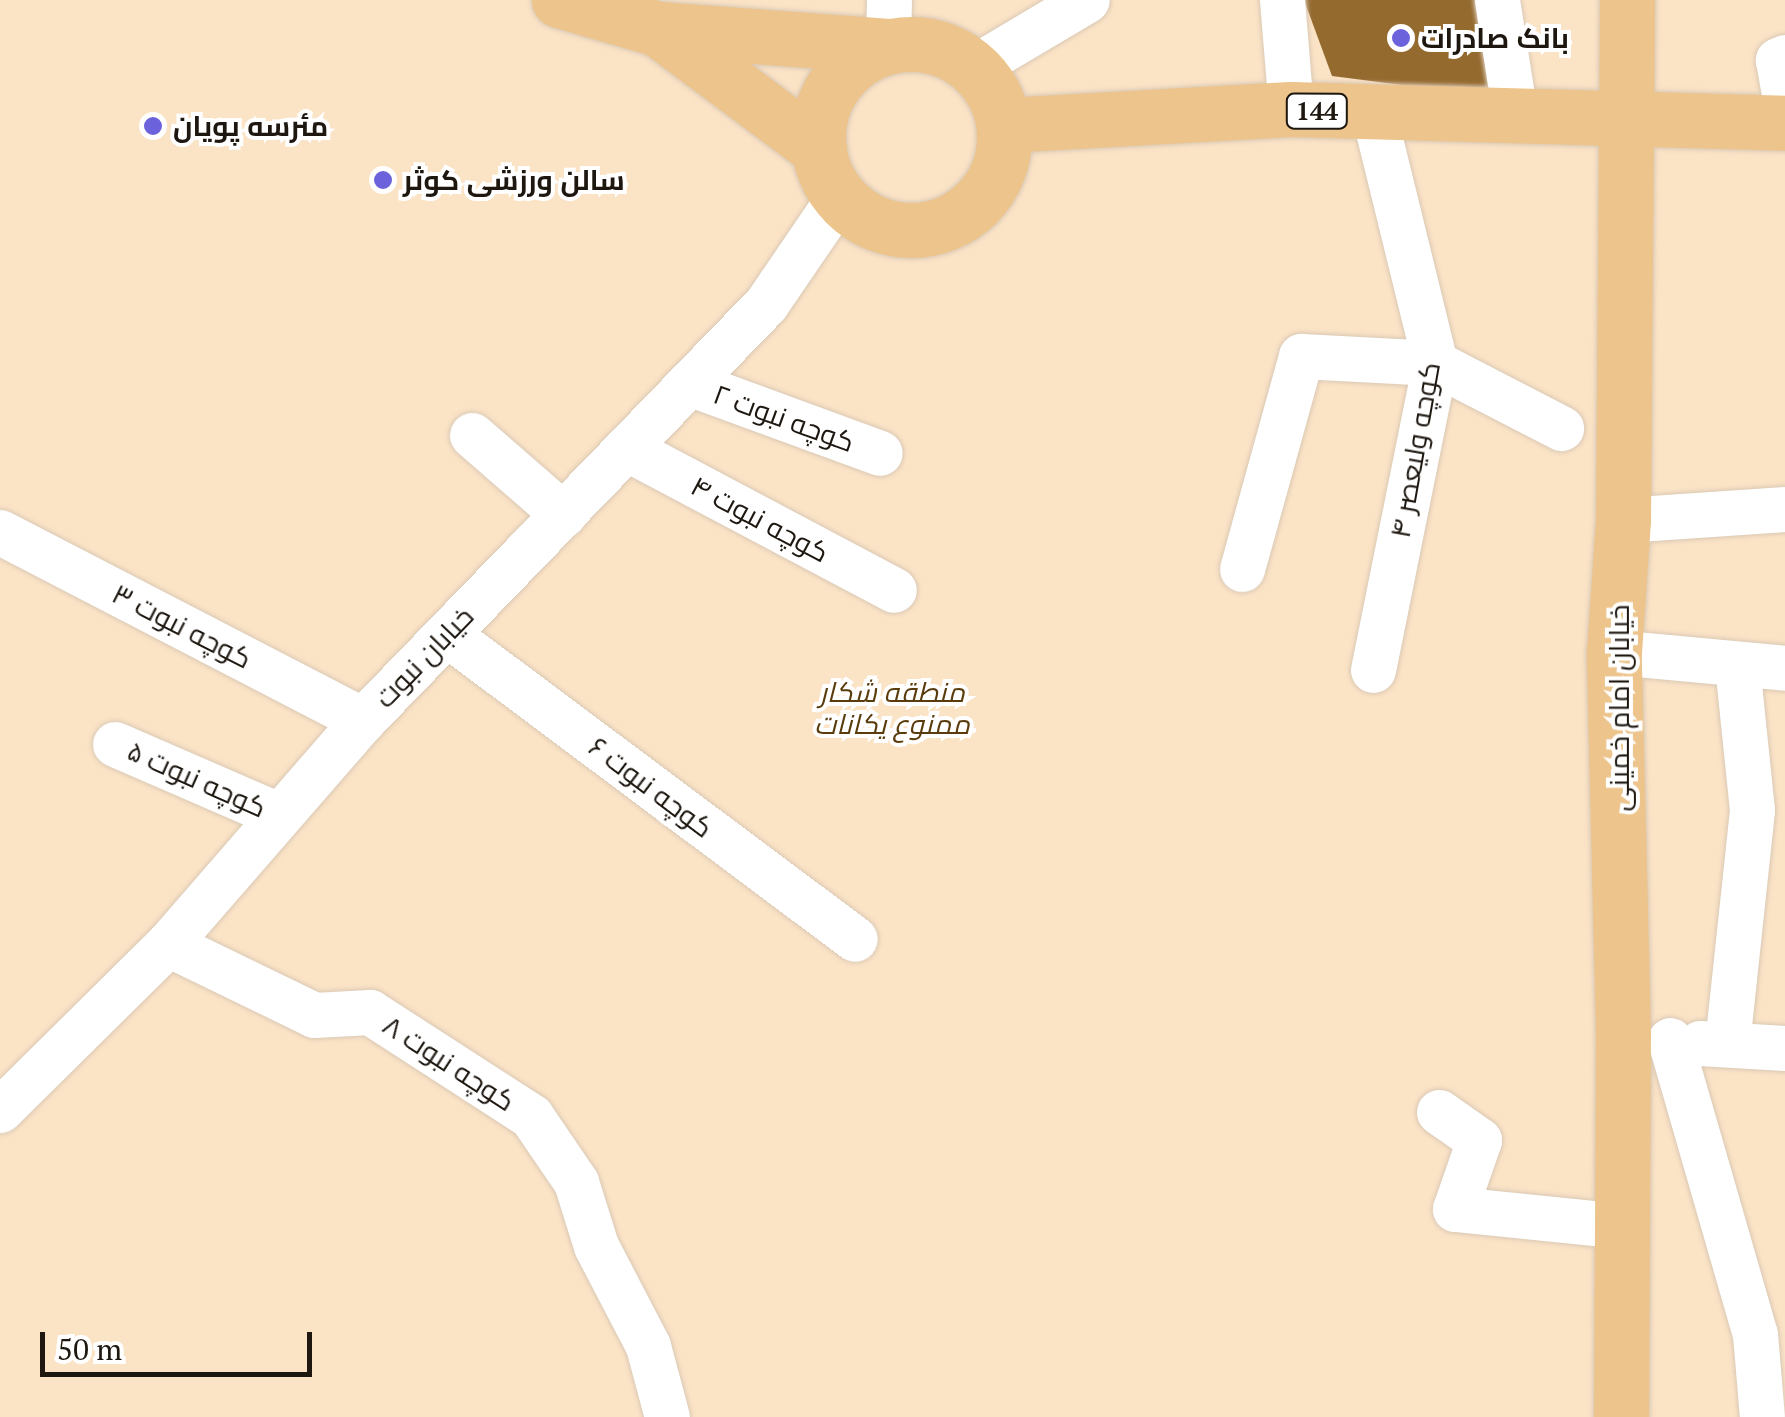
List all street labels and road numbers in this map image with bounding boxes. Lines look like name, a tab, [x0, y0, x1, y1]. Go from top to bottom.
road number: 144	[1284, 91, 1350, 131]
street label: کوچه ولیعصر ۴	[1383, 359, 1447, 541]
street label: کوچه نبوت ۲	[709, 377, 859, 459]
street label: کوچه نبوت ۴	[685, 469, 835, 569]
street label: کوچه نبوت ۳	[107, 577, 257, 675]
street label: خیابان نبوت	[368, 600, 480, 714]
street label: خیابان امام خمینی	[1602, 605, 1636, 811]
street label: کوچه نبوت ۶	[582, 730, 720, 844]
street label: کوچه نبوت ۵	[122, 733, 272, 825]
street label: کوچه نبوت ۸	[377, 1008, 521, 1118]

